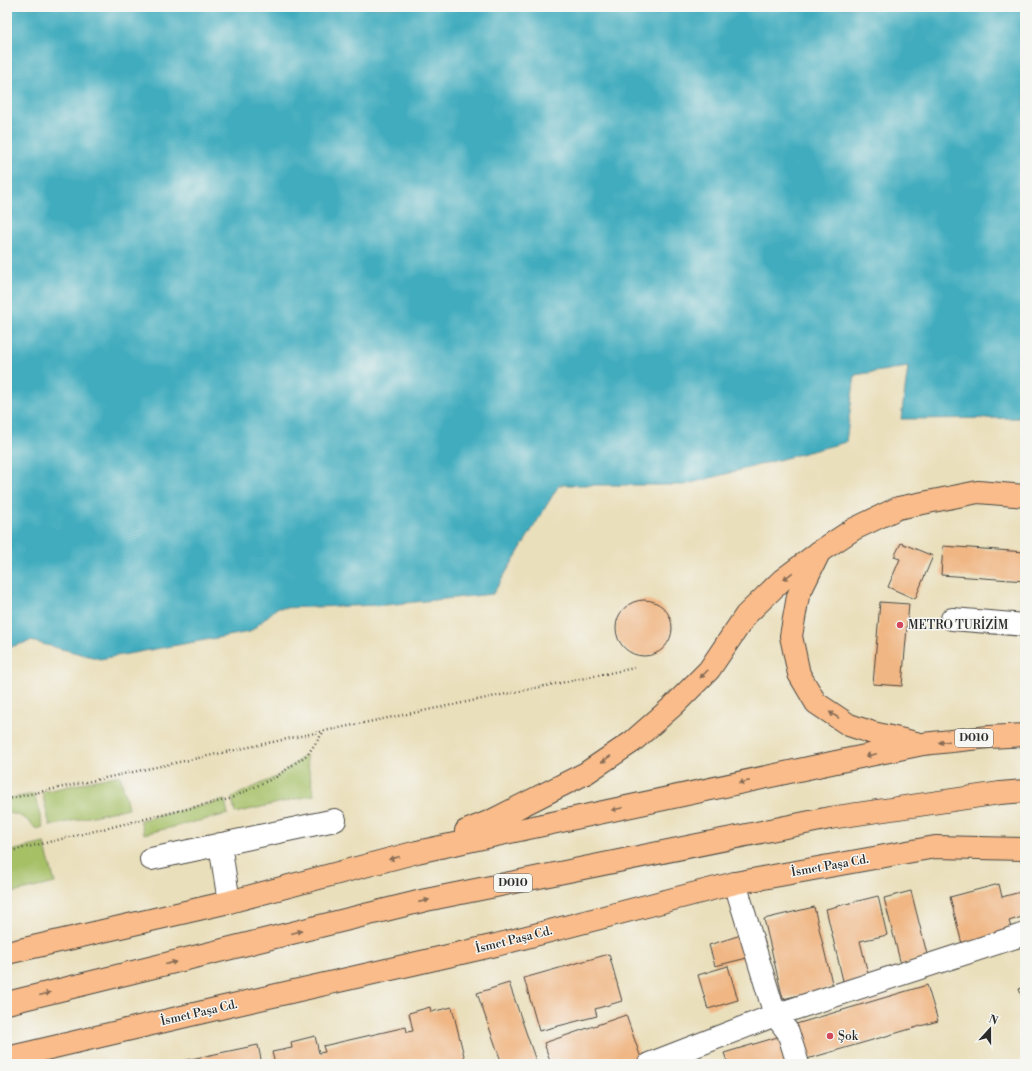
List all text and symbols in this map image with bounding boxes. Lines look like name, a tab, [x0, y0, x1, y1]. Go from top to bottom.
one-way arrow	[782, 572, 793, 580]
place label: METRO TURİZİM	[908, 616, 1009, 633]
marker: METRO TURİZİM	[895, 620, 905, 630]
one-way arrow	[699, 669, 709, 679]
one-way arrow	[829, 711, 839, 719]
road number: D010	[955, 729, 993, 747]
one-way arrow	[938, 738, 950, 745]
one-way arrow	[865, 752, 878, 758]
one-way arrow	[601, 755, 611, 763]
one-way arrow	[738, 779, 750, 785]
one-way arrow	[611, 806, 623, 812]
street label: İsmet Paşa Cd.	[790, 850, 870, 880]
one-way arrow	[388, 855, 400, 861]
road number: D010	[494, 874, 532, 892]
one-way arrow	[417, 897, 430, 903]
street label: İsmet Paşa Cd.	[474, 921, 554, 957]
one-way arrow	[291, 928, 304, 934]
one-way arrow	[165, 959, 177, 965]
one-way arrow	[39, 990, 51, 996]
street label: İsmet Paşa Cd.	[159, 995, 239, 1029]
north arrow	[970, 1009, 1010, 1049]
text: N	[987, 1013, 1000, 1029]
place label: Şok	[838, 1029, 859, 1044]
marker: Şok	[825, 1031, 835, 1041]

